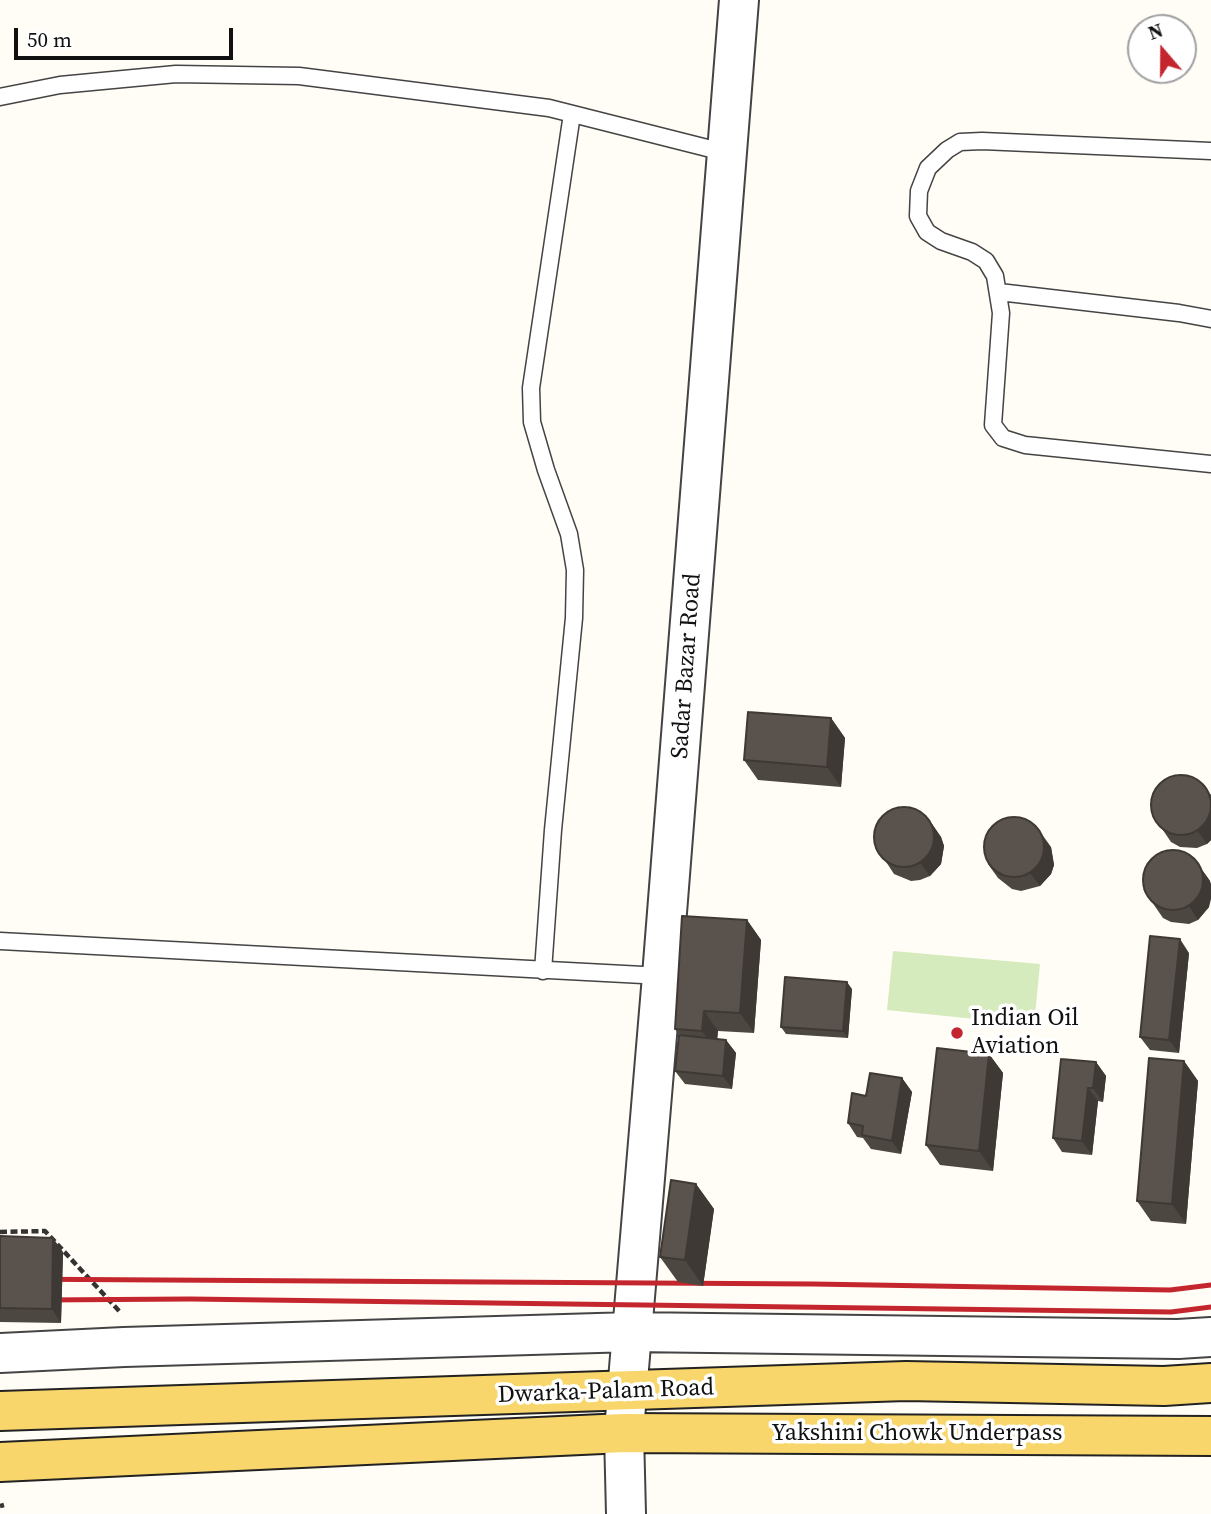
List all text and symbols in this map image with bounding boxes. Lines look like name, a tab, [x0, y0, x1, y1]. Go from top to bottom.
scale bar	[18, 14, 236, 58]
north arrow	[1127, 14, 1197, 84]
text: N	[1145, 17, 1166, 46]
text: 50 m	[27, 25, 72, 54]
street label: Sadar Bazar Road	[666, 572, 708, 760]
place label: Indian Oil Aviation	[971, 1005, 1079, 1061]
marker: Indian Oil Aviation	[949, 1025, 965, 1041]
street label: Dwarka-Palam Road	[497, 1374, 715, 1410]
street label: Yakshini Chowk Underpass	[771, 1420, 1063, 1448]

